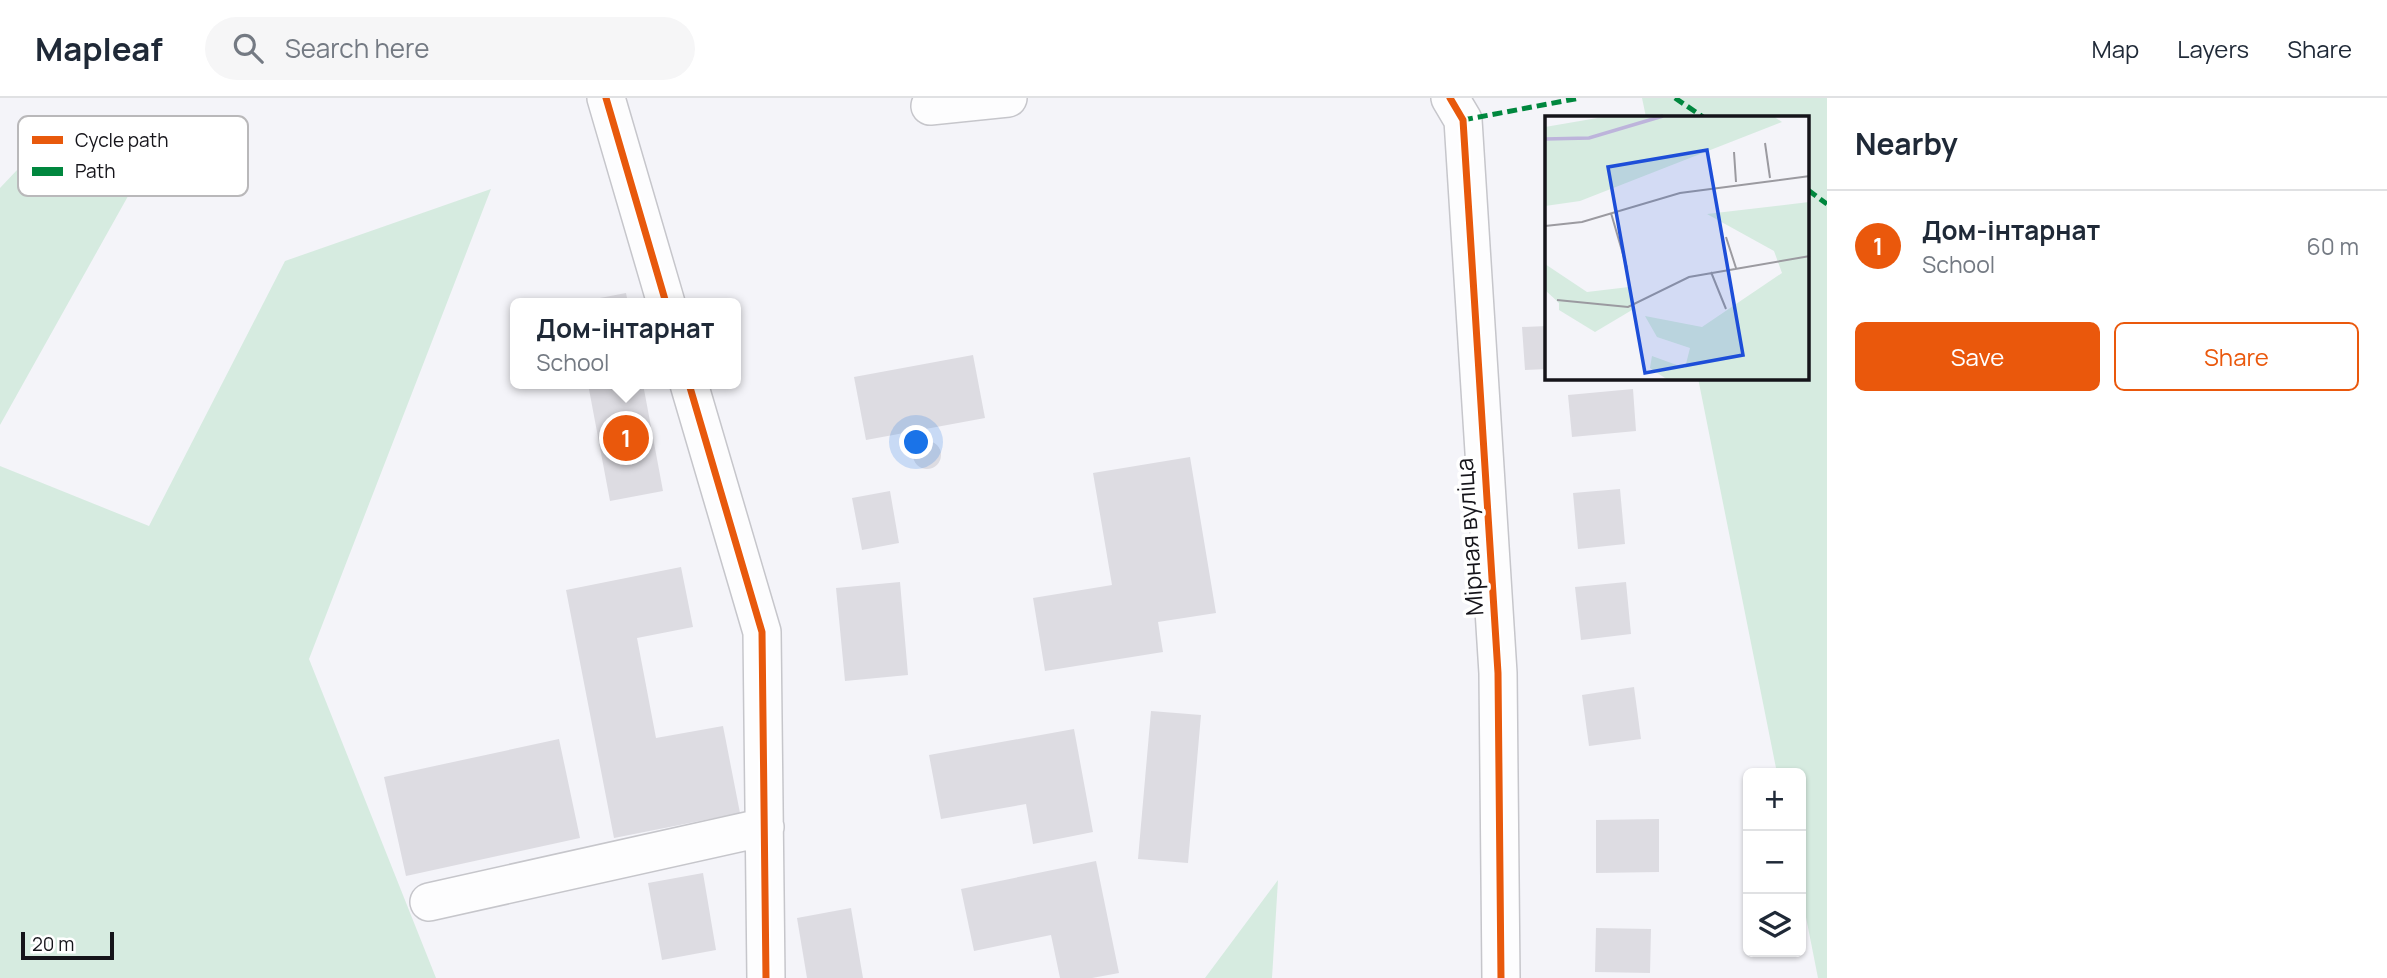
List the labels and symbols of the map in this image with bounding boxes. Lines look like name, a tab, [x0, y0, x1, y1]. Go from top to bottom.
legend	[18, 116, 248, 196]
inset map	[1545, 116, 1810, 380]
text: Cycle path	[75, 127, 169, 153]
text: Path	[75, 158, 115, 184]
pin: 1	[603, 412, 649, 464]
your location	[899, 425, 933, 459]
street label: Мірная вуліца	[1447, 457, 1490, 617]
scale bar	[21, 929, 114, 961]

